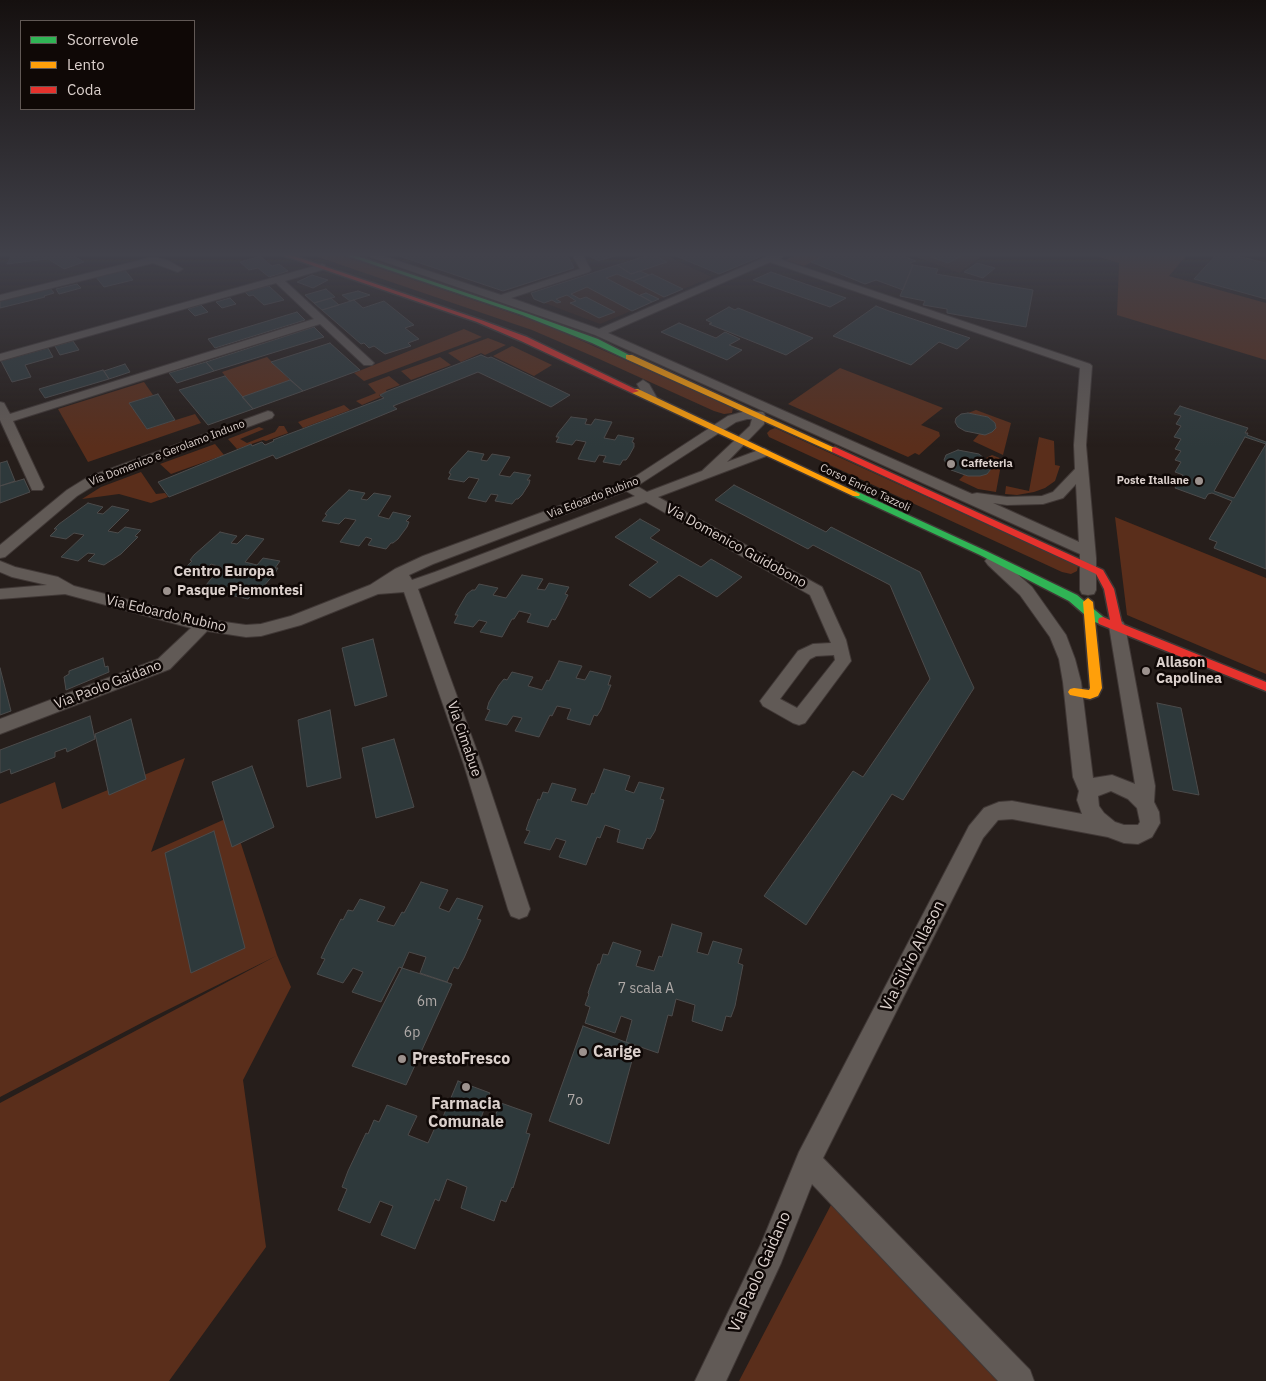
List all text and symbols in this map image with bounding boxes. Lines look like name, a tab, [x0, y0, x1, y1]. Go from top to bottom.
legend	[20, 20, 195, 110]
text: Scorrevole	[67, 30, 139, 49]
text: Lento	[67, 55, 105, 74]
text: Coda	[67, 80, 101, 99]
street label: Via Domenico e Gerolamo Induno	[87, 417, 247, 489]
place label: Caffeteria	[961, 457, 1013, 471]
marker: Caffeteria	[945, 458, 957, 470]
street label: Corso Enrico Tazzoli	[818, 461, 912, 515]
place label: Poste Italiane	[1117, 474, 1189, 488]
street label: Via Edoardo Rubino	[546, 475, 640, 521]
marker: Poste Italiane	[1193, 475, 1205, 487]
street label: Via Domenico Guidobono	[663, 500, 809, 592]
district label: Centro Europa	[173, 563, 275, 581]
place label: Pasque Piemontesi	[177, 583, 303, 599]
marker: Pasque Piemontesi	[161, 585, 173, 597]
street label: Via Edoardo Rubino	[104, 592, 228, 636]
place label: Allason Capolinea	[1156, 655, 1222, 688]
street label: Via Paolo Gaidano	[52, 657, 164, 713]
marker: Allason Capolinea	[1140, 665, 1152, 677]
street label: Via Cimabue	[443, 699, 485, 779]
street label: Via Silvio Allason	[877, 898, 949, 1014]
house number: 7 scala A	[618, 981, 674, 997]
house number: 6m	[417, 994, 437, 1010]
house number: 6p	[404, 1025, 420, 1041]
place label: Carige	[593, 1042, 641, 1062]
marker: Carige	[577, 1046, 589, 1058]
place label: PrestoFresco	[412, 1049, 510, 1069]
marker: PrestoFresco	[396, 1053, 408, 1065]
marker: Farmacia Comunale	[460, 1081, 472, 1093]
house number: 7o	[567, 1093, 583, 1109]
place label: Farmacia Comunale	[428, 1094, 504, 1132]
street label: Via Paolo Gaidano	[725, 1209, 795, 1335]

